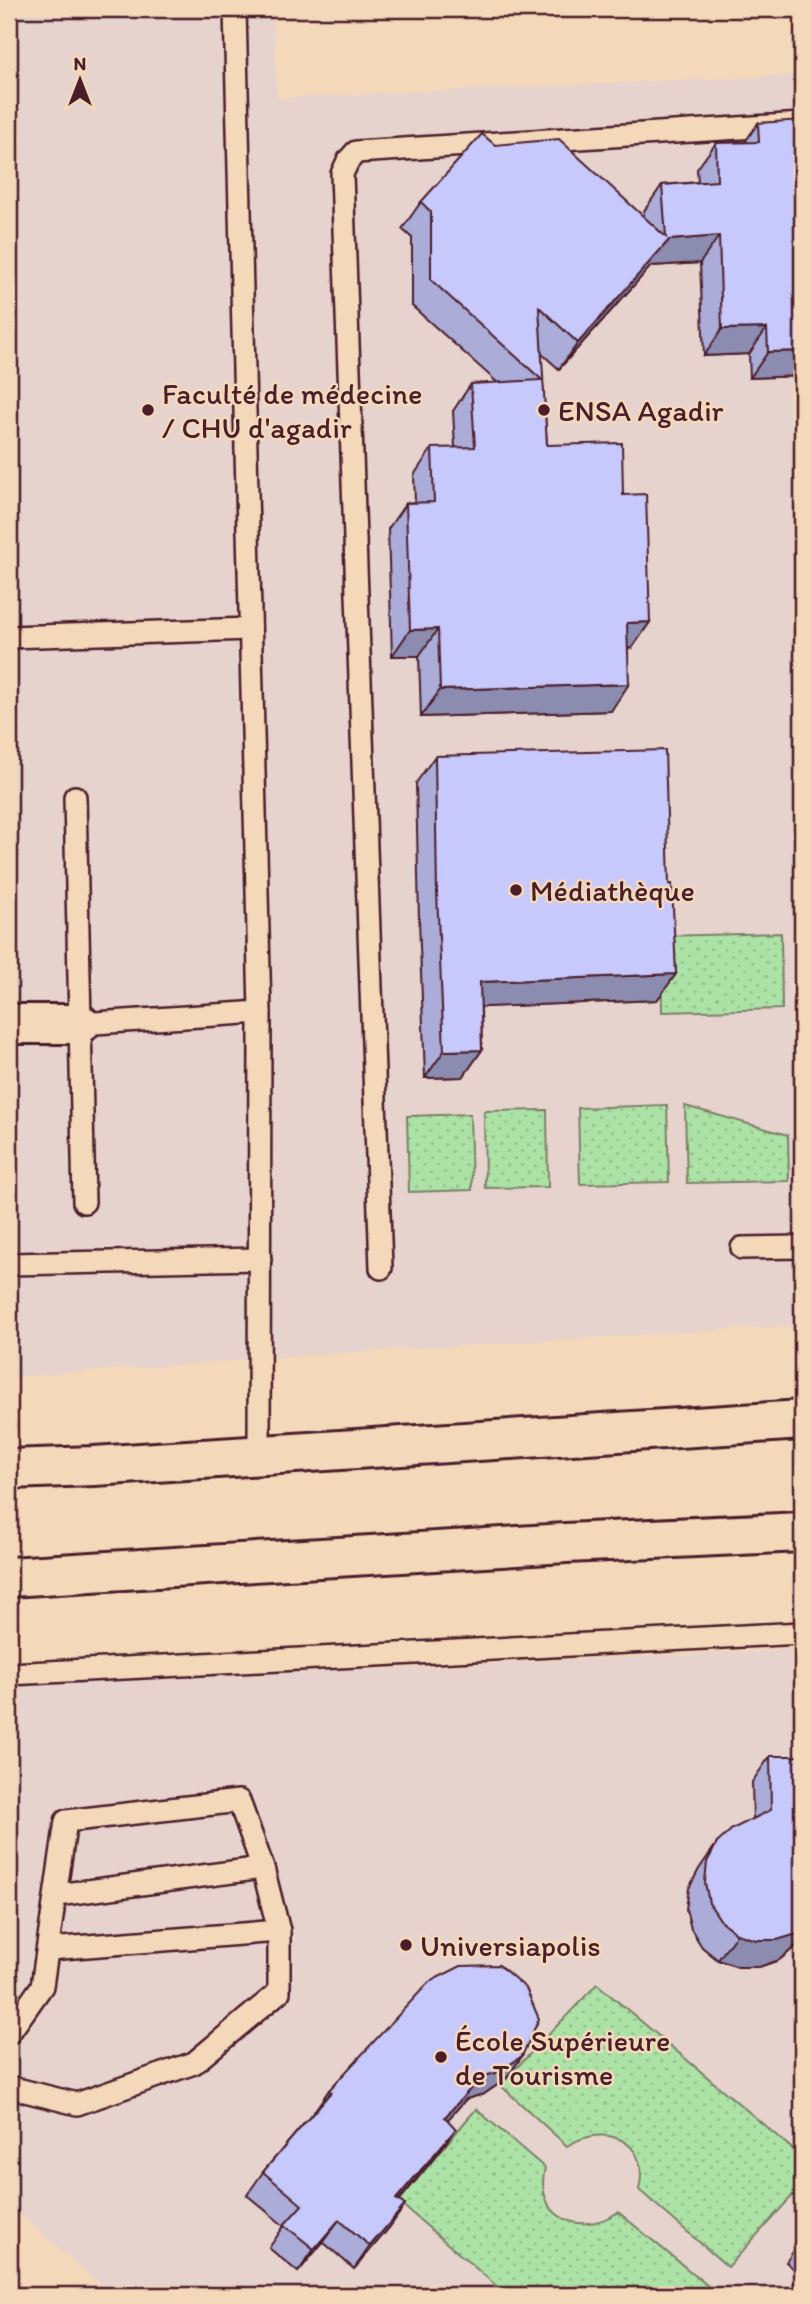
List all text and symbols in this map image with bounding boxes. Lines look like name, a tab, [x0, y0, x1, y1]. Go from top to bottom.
north arrow	[46, 46, 116, 116]
text: N	[74, 52, 86, 75]
place label: Faculté de médecine / CHU d'agadir	[162, 375, 422, 446]
place label: ENSA Agadir	[558, 392, 724, 429]
marker: Faculté de médecine / CHU d'agadir	[140, 402, 156, 418]
marker: ENSA Agadir	[536, 402, 552, 418]
place label: Médiathèque	[530, 872, 695, 909]
marker: Médiathèque	[508, 882, 524, 898]
place label: Universiapolis	[420, 1927, 601, 1964]
marker: Universiapolis	[398, 1937, 414, 1953]
place label: École Supérieure de Tourisme	[455, 2022, 670, 2093]
marker: École Supérieure de Tourisme	[433, 2049, 449, 2065]

